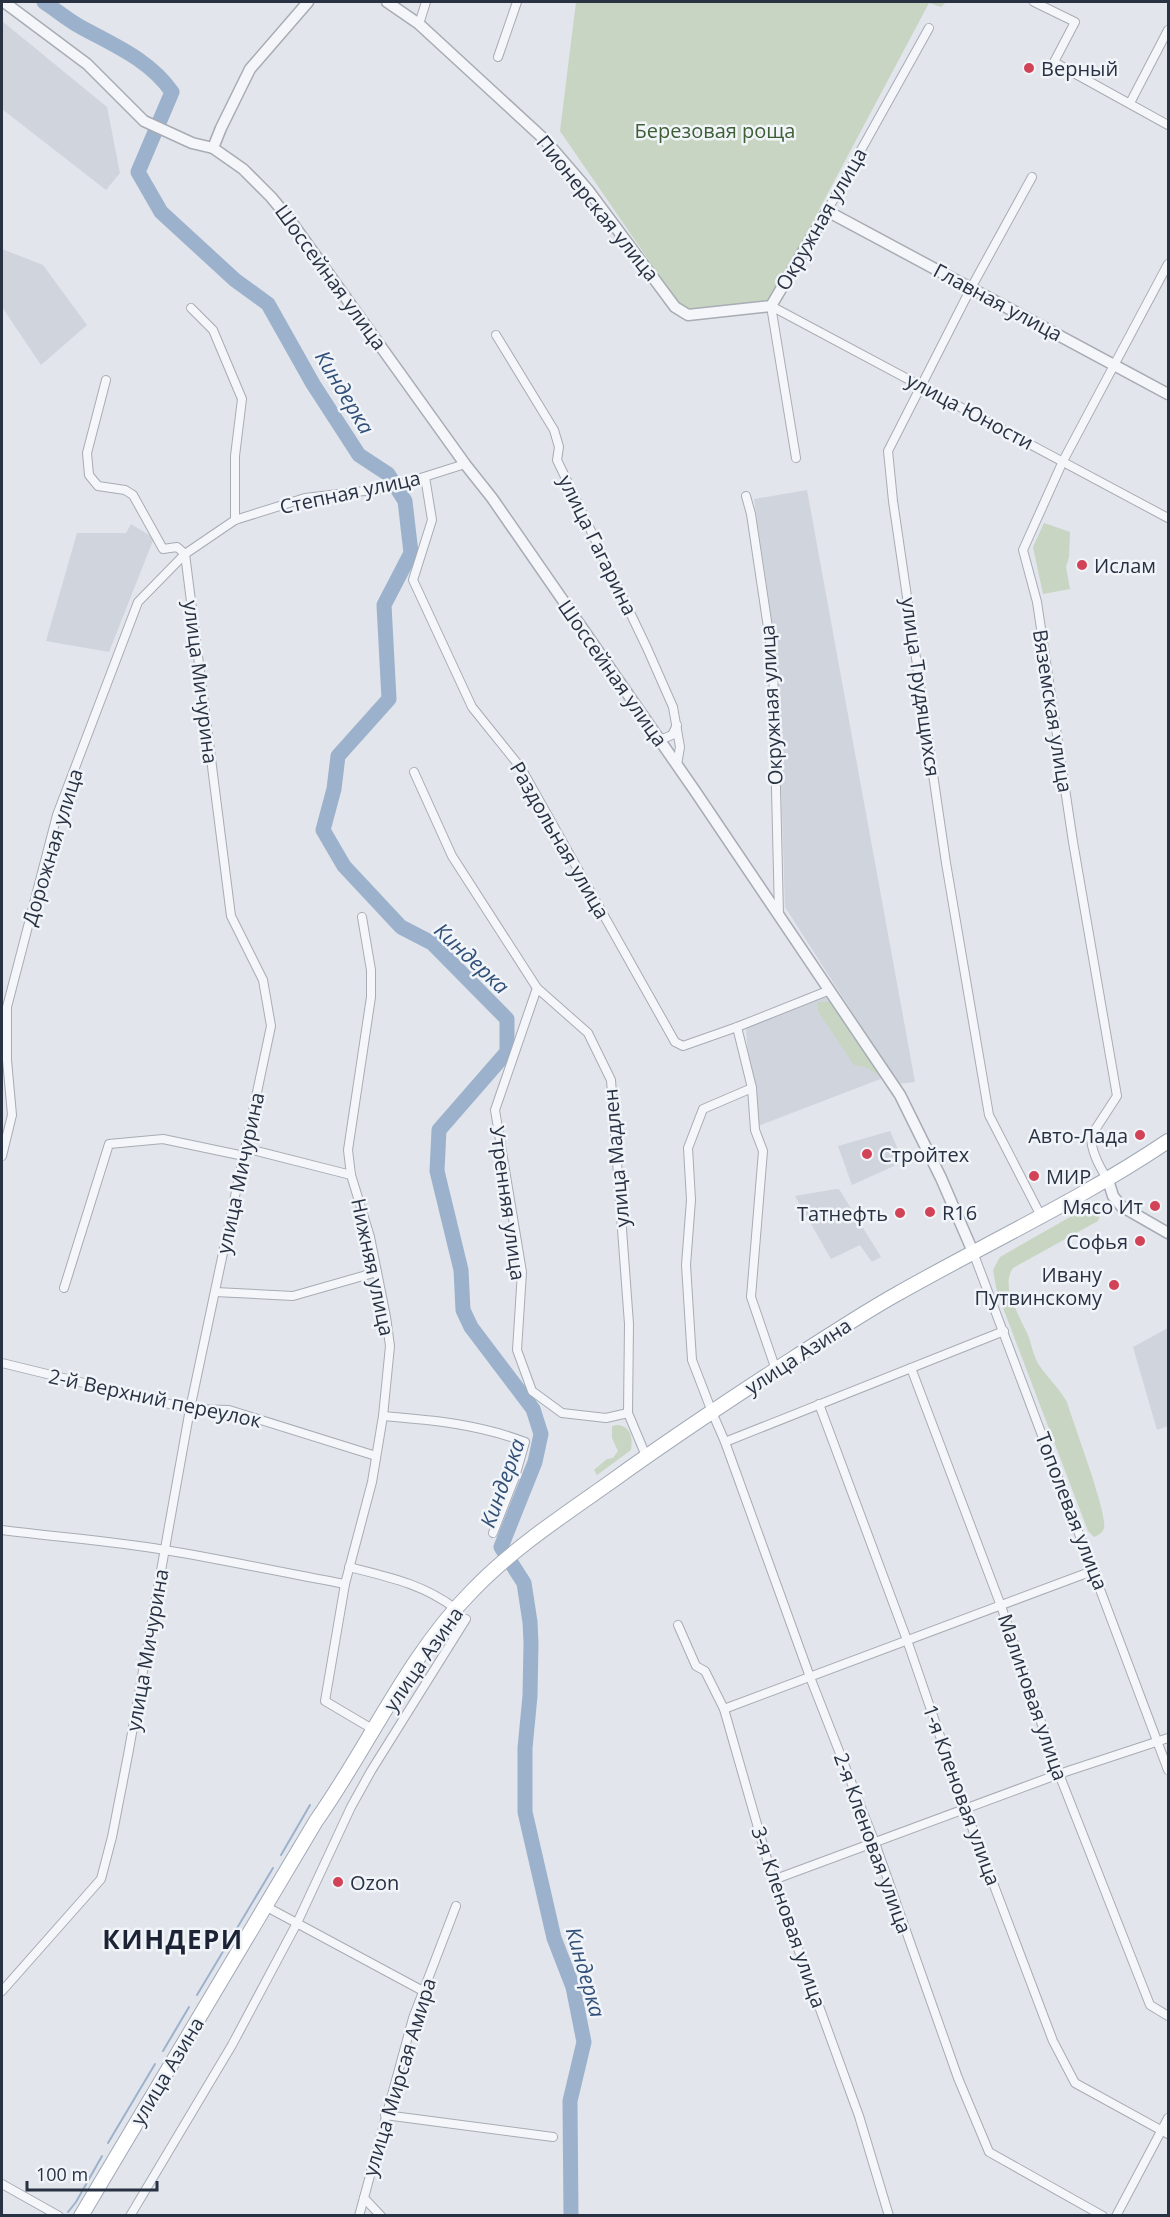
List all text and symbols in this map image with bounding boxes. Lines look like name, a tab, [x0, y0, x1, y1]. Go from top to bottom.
place label: Верный	[1041, 55, 1118, 82]
marker: Верный	[1022, 61, 1036, 75]
park label: Березовая роща	[635, 117, 795, 144]
street label: Пионерская улица	[531, 129, 665, 287]
street label: Окружная улица	[769, 143, 873, 295]
street label: Шоссейная улица	[269, 199, 393, 355]
street label: Главная улица	[929, 257, 1067, 347]
water label: Киндерка	[309, 345, 381, 439]
street label: улица Юности	[902, 366, 1038, 456]
street label: Степная улица	[277, 464, 423, 520]
street label: улица Гагарина	[552, 470, 644, 620]
place label: Ислам	[1094, 552, 1156, 579]
marker: Ислам	[1075, 558, 1089, 572]
street label: Шоссейная улица	[552, 594, 674, 752]
street label: улица Трудящихся	[895, 596, 947, 778]
street label: улица Мичурина	[178, 599, 224, 765]
street label: Окружная улица	[753, 624, 789, 786]
street label: Вяземская улица	[1027, 628, 1079, 794]
street label: Раздольная улица	[504, 756, 616, 924]
street label: Дорожная улица	[15, 765, 89, 929]
water label: Киндерка	[429, 916, 516, 1000]
street label: улица Мадлен	[596, 1088, 636, 1228]
street label: улица Мичурина	[210, 1090, 270, 1256]
place label: Авто-Лада	[1028, 1122, 1128, 1149]
street label: Утренняя улица	[484, 1124, 532, 1282]
marker: Авто-Лада	[1133, 1128, 1147, 1142]
place label: Стройтех	[879, 1141, 970, 1168]
marker: Стройтех	[860, 1147, 874, 1161]
place label: МИР	[1046, 1163, 1091, 1190]
marker: МИР	[1027, 1169, 1041, 1183]
place label: Мясо Ит	[1063, 1193, 1143, 1220]
street label: Нижняя улица	[345, 1196, 401, 1338]
place label: R16	[942, 1199, 977, 1226]
marker: Мясо Ит	[1148, 1199, 1162, 1213]
place label: Татнефть	[797, 1200, 888, 1227]
marker: R16	[923, 1205, 937, 1219]
marker: Татнефть	[893, 1206, 907, 1220]
place label: Софья	[1066, 1228, 1128, 1255]
marker: Софья	[1133, 1234, 1147, 1248]
place label: Ивану Путвинскому	[975, 1261, 1103, 1311]
marker: Ивану Путвинскому	[1107, 1278, 1121, 1292]
street label: улица Азина	[740, 1312, 856, 1400]
street label: 2-й Верхний переулок	[46, 1362, 265, 1434]
street label: Тополевая улица	[1030, 1428, 1114, 1594]
water label: Киндерка	[473, 1435, 531, 1531]
street label: улица Мичурина	[119, 1567, 175, 1733]
street label: улица Азина	[377, 1601, 469, 1717]
street label: Малиновая улица	[992, 1610, 1074, 1784]
street label: 1-я Кленовая улица	[917, 1701, 1007, 1889]
street label: 2-я Кленовая улица	[828, 1749, 918, 1937]
street label: 3-я Кленовая улица	[745, 1823, 833, 2011]
place label: Ozon	[350, 1869, 399, 1896]
marker: Ozon	[331, 1875, 345, 1889]
district label: КИНДЕРИ	[102, 1921, 244, 1957]
water label: Киндерка	[560, 1924, 612, 2021]
street label: улица Мирсая Амира	[356, 1974, 442, 2180]
street label: улица Азина	[124, 2012, 210, 2130]
scale bar	[27, 2154, 158, 2192]
text: 100 m	[36, 2162, 88, 2186]

